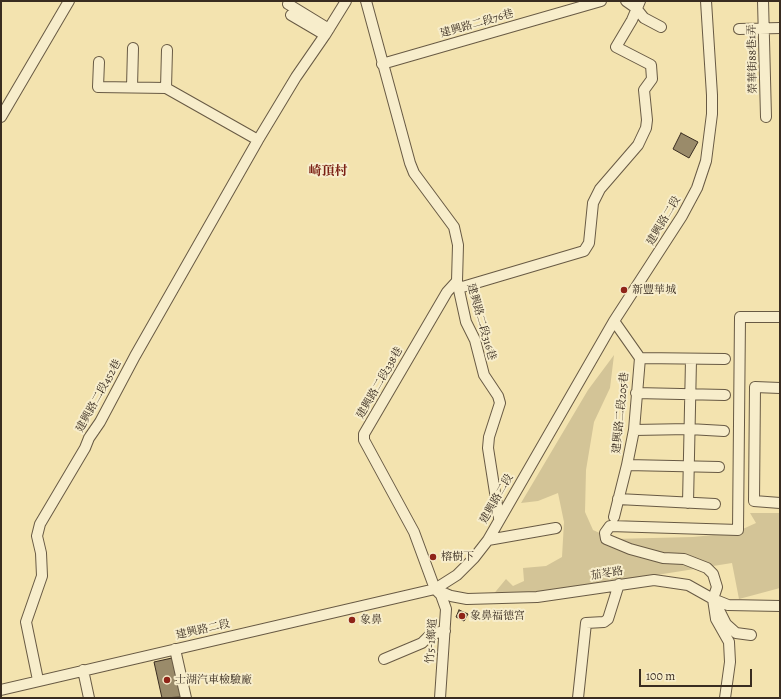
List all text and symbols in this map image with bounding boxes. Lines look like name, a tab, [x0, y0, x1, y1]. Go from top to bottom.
street label: 建興路二段76巷	[439, 7, 515, 41]
street label: 榮華街88巷1弄	[746, 24, 760, 94]
district label: 崎頂村	[309, 164, 347, 180]
street label: 建興路二段	[644, 194, 684, 248]
street label: 建興路二段316巷	[464, 282, 498, 362]
place label: 新豐華城	[632, 283, 676, 297]
marker: 新豐華城	[619, 285, 629, 295]
street label: 建興路二段338巷	[354, 345, 406, 421]
street label: 建興路二段452巷	[74, 357, 124, 435]
street label: 建興路二段205巷	[610, 372, 632, 454]
street label: 建興路二段	[478, 472, 516, 526]
place label: 榕樹下	[441, 550, 474, 564]
marker: 榕樹下	[428, 552, 438, 562]
street label: 茄苳路	[590, 565, 624, 583]
place label: 象鼻福德宮	[470, 609, 525, 623]
marker: 象鼻福德宮	[457, 611, 467, 621]
place label: 象鼻	[360, 613, 382, 627]
marker: 象鼻	[347, 615, 357, 625]
street label: 建興路二段	[175, 617, 231, 643]
street label: 竹5-1鄉道	[424, 618, 440, 664]
scale bar	[641, 661, 754, 687]
text: 100 m	[646, 668, 675, 684]
place label: 士湖汽車檢驗廠	[175, 673, 252, 687]
marker: 士湖汽車檢驗廠	[162, 675, 172, 685]

